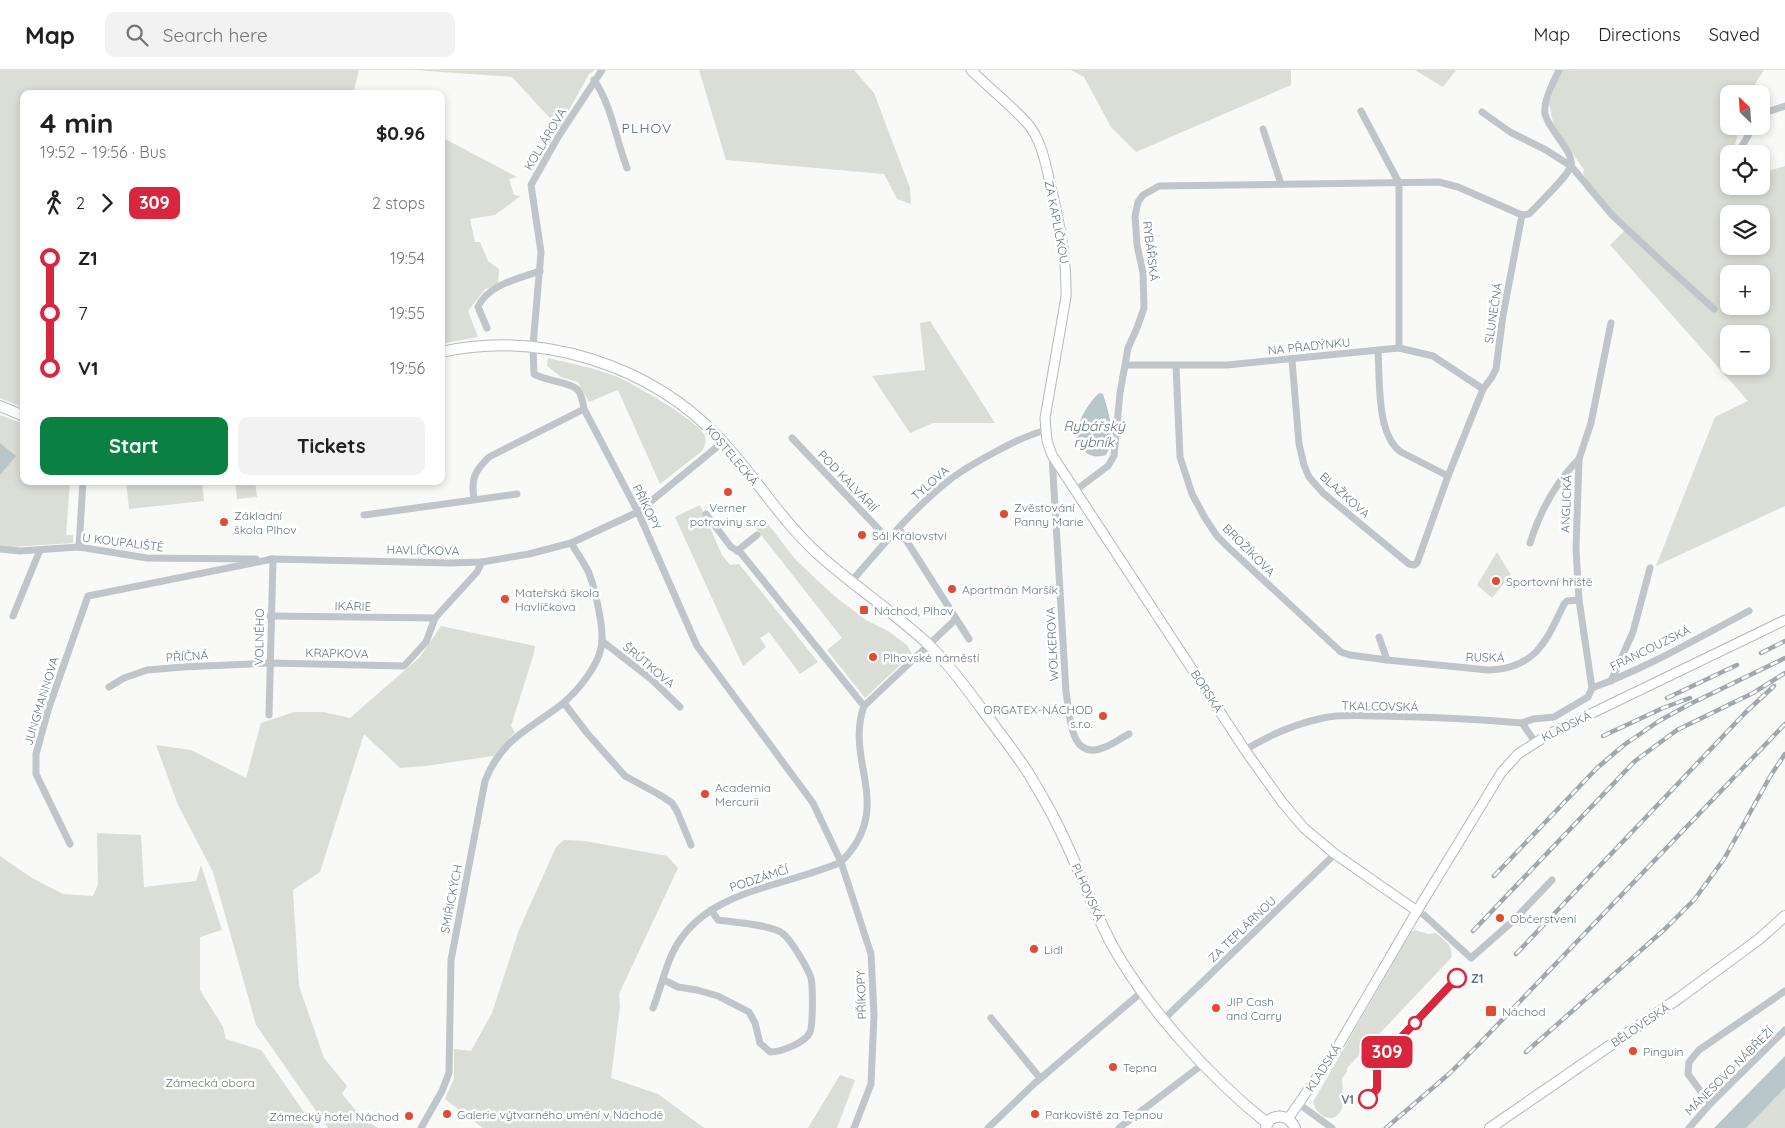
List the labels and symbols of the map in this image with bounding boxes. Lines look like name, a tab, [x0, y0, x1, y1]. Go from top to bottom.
north arrow	[1720, 85, 1770, 135]
street label: KOLLÁROVA	[521, 105, 570, 173]
district label: PLHOV	[622, 119, 672, 137]
street label: ZA KAPLIČKOU	[1042, 179, 1072, 265]
street label: RYBÁŘSKÁ	[1140, 220, 1162, 282]
street label: SLUNEČNÁ	[1481, 281, 1505, 344]
street label: NA PŘADÝNKU	[1267, 334, 1351, 358]
water label: Rybářský rybník	[1063, 417, 1126, 451]
street label: KOSTELECKÁ	[702, 422, 762, 489]
street label: POD KALVÁRIÍ	[815, 447, 882, 516]
street label: TYLOVA	[908, 463, 952, 503]
street label: BLAŽKOVA	[1317, 469, 1373, 521]
street label: ANGLICKÁ	[1557, 475, 1575, 533]
street label: PŘÍKOPY	[630, 482, 665, 533]
marker: Verner potraviny s.r.o	[722, 486, 734, 498]
place label: Verner potraviny s.r.o	[690, 500, 766, 529]
place label: Zvěstování Panny Marie	[1014, 500, 1084, 529]
place label: Základní škola Plhov	[234, 508, 297, 537]
marker: Zvěstování Panny Marie	[998, 508, 1010, 520]
marker: Základní škola Plhov	[218, 516, 230, 528]
street label: BROŽÍKOVA	[1220, 521, 1278, 579]
place label: Sál Království	[872, 528, 947, 543]
marker: Sál Království	[856, 529, 868, 541]
street label: U KOUPALIŠTĚ	[81, 530, 165, 554]
street label: HAVLÍČKOVA	[387, 542, 460, 558]
place label: Sportovní hřiště	[1506, 574, 1593, 589]
marker: Sportovní hřiště	[1490, 575, 1502, 587]
place label: Apartmán Maršík	[962, 582, 1058, 597]
marker: Apartmán Maršík	[946, 583, 958, 595]
place label: Mateřská škola Havlíčkova	[515, 585, 599, 614]
marker: Mateřská škola Havlíčkova	[499, 593, 511, 605]
street label: IKÁRIE	[335, 598, 372, 614]
place label: Náchod, Plhov	[874, 603, 953, 618]
marker: Náchod, Plhov	[858, 604, 870, 616]
street label: WOLKEROVA	[1043, 606, 1061, 682]
street label: VOLNÉHO	[251, 608, 267, 666]
street label: FRANCOUZSKÁ	[1607, 622, 1693, 674]
street label: ŠRŮTKOVA	[620, 639, 678, 691]
street label: KRAPKOVA	[305, 645, 369, 661]
street label: PŘÍČNÁ	[165, 647, 209, 665]
street label: RUSKÁ	[1465, 649, 1505, 665]
place label: Plhovské náměstí	[883, 650, 980, 665]
marker: Plhovské náměstí	[867, 651, 879, 663]
street label: JUNGMANNOVA	[20, 655, 62, 747]
street label: BORSKÁ	[1188, 667, 1226, 715]
street label: TKALCOVSKÁ	[1341, 698, 1419, 714]
place label: ORGATEX-NÁCHOD s.r.o.	[984, 702, 1093, 731]
street label: KLADSKÁ	[1539, 707, 1594, 744]
marker: ORGATEX-NÁCHOD s.r.o.	[1097, 710, 1109, 722]
place label: Academia Mercurii	[715, 780, 771, 809]
marker: Academia Mercurii	[699, 788, 711, 800]
street label: PODZÁMČÍ	[728, 861, 791, 895]
street label: PLHOVSKÁ	[1069, 861, 1107, 923]
street label: SMIŘICKÝCH	[437, 863, 465, 935]
street label: ZA TEPLÁRNOU	[1205, 893, 1279, 965]
place label: Občerstvení	[1510, 911, 1577, 926]
marker: Občerstvení	[1494, 912, 1506, 924]
place label: Lidl	[1044, 942, 1063, 957]
marker: Lidl	[1028, 943, 1040, 955]
marker: Z1	[1447, 968, 1467, 988]
street label: PŘÍKOPY	[853, 970, 869, 1020]
place label: Z1	[1471, 971, 1483, 986]
place label: JIP Cash and Carry	[1226, 994, 1282, 1023]
street label: BĚLOVESKÁ	[1608, 1000, 1672, 1050]
marker: JIP Cash and Carry	[1210, 1002, 1222, 1014]
marker: Náchod	[1484, 1004, 1498, 1018]
place label: Náchod	[1502, 1004, 1546, 1019]
unlabelled marker	[1408, 1016, 1422, 1030]
street label: MÁNESOVO NÁBŘEŽÍ	[1682, 1023, 1777, 1118]
line badge: 309	[1358, 1036, 1416, 1068]
street label: KLADSKÁ	[1302, 1041, 1344, 1095]
place label: Pinguin	[1643, 1044, 1683, 1059]
marker: Pinguin	[1627, 1045, 1639, 1057]
place label: Tepna	[1123, 1060, 1157, 1075]
marker: Tepna	[1107, 1061, 1119, 1073]
park label: Zámecká obora	[165, 1075, 255, 1090]
marker: V1	[1358, 1089, 1378, 1109]
place label: V1	[1341, 1092, 1354, 1107]
place label: Galerie výtvarného umění v Náchodě	[457, 1107, 663, 1122]
place label: Parkoviště za Tepnou	[1045, 1107, 1163, 1122]
marker: Galerie výtvarného umění v Náchodě	[441, 1108, 453, 1120]
marker: Parkoviště za Tepnou	[1029, 1108, 1041, 1120]
place label: Zámecký hotel Náchod	[269, 1109, 399, 1124]
marker: Zámecký hotel Náchod	[403, 1110, 415, 1122]

